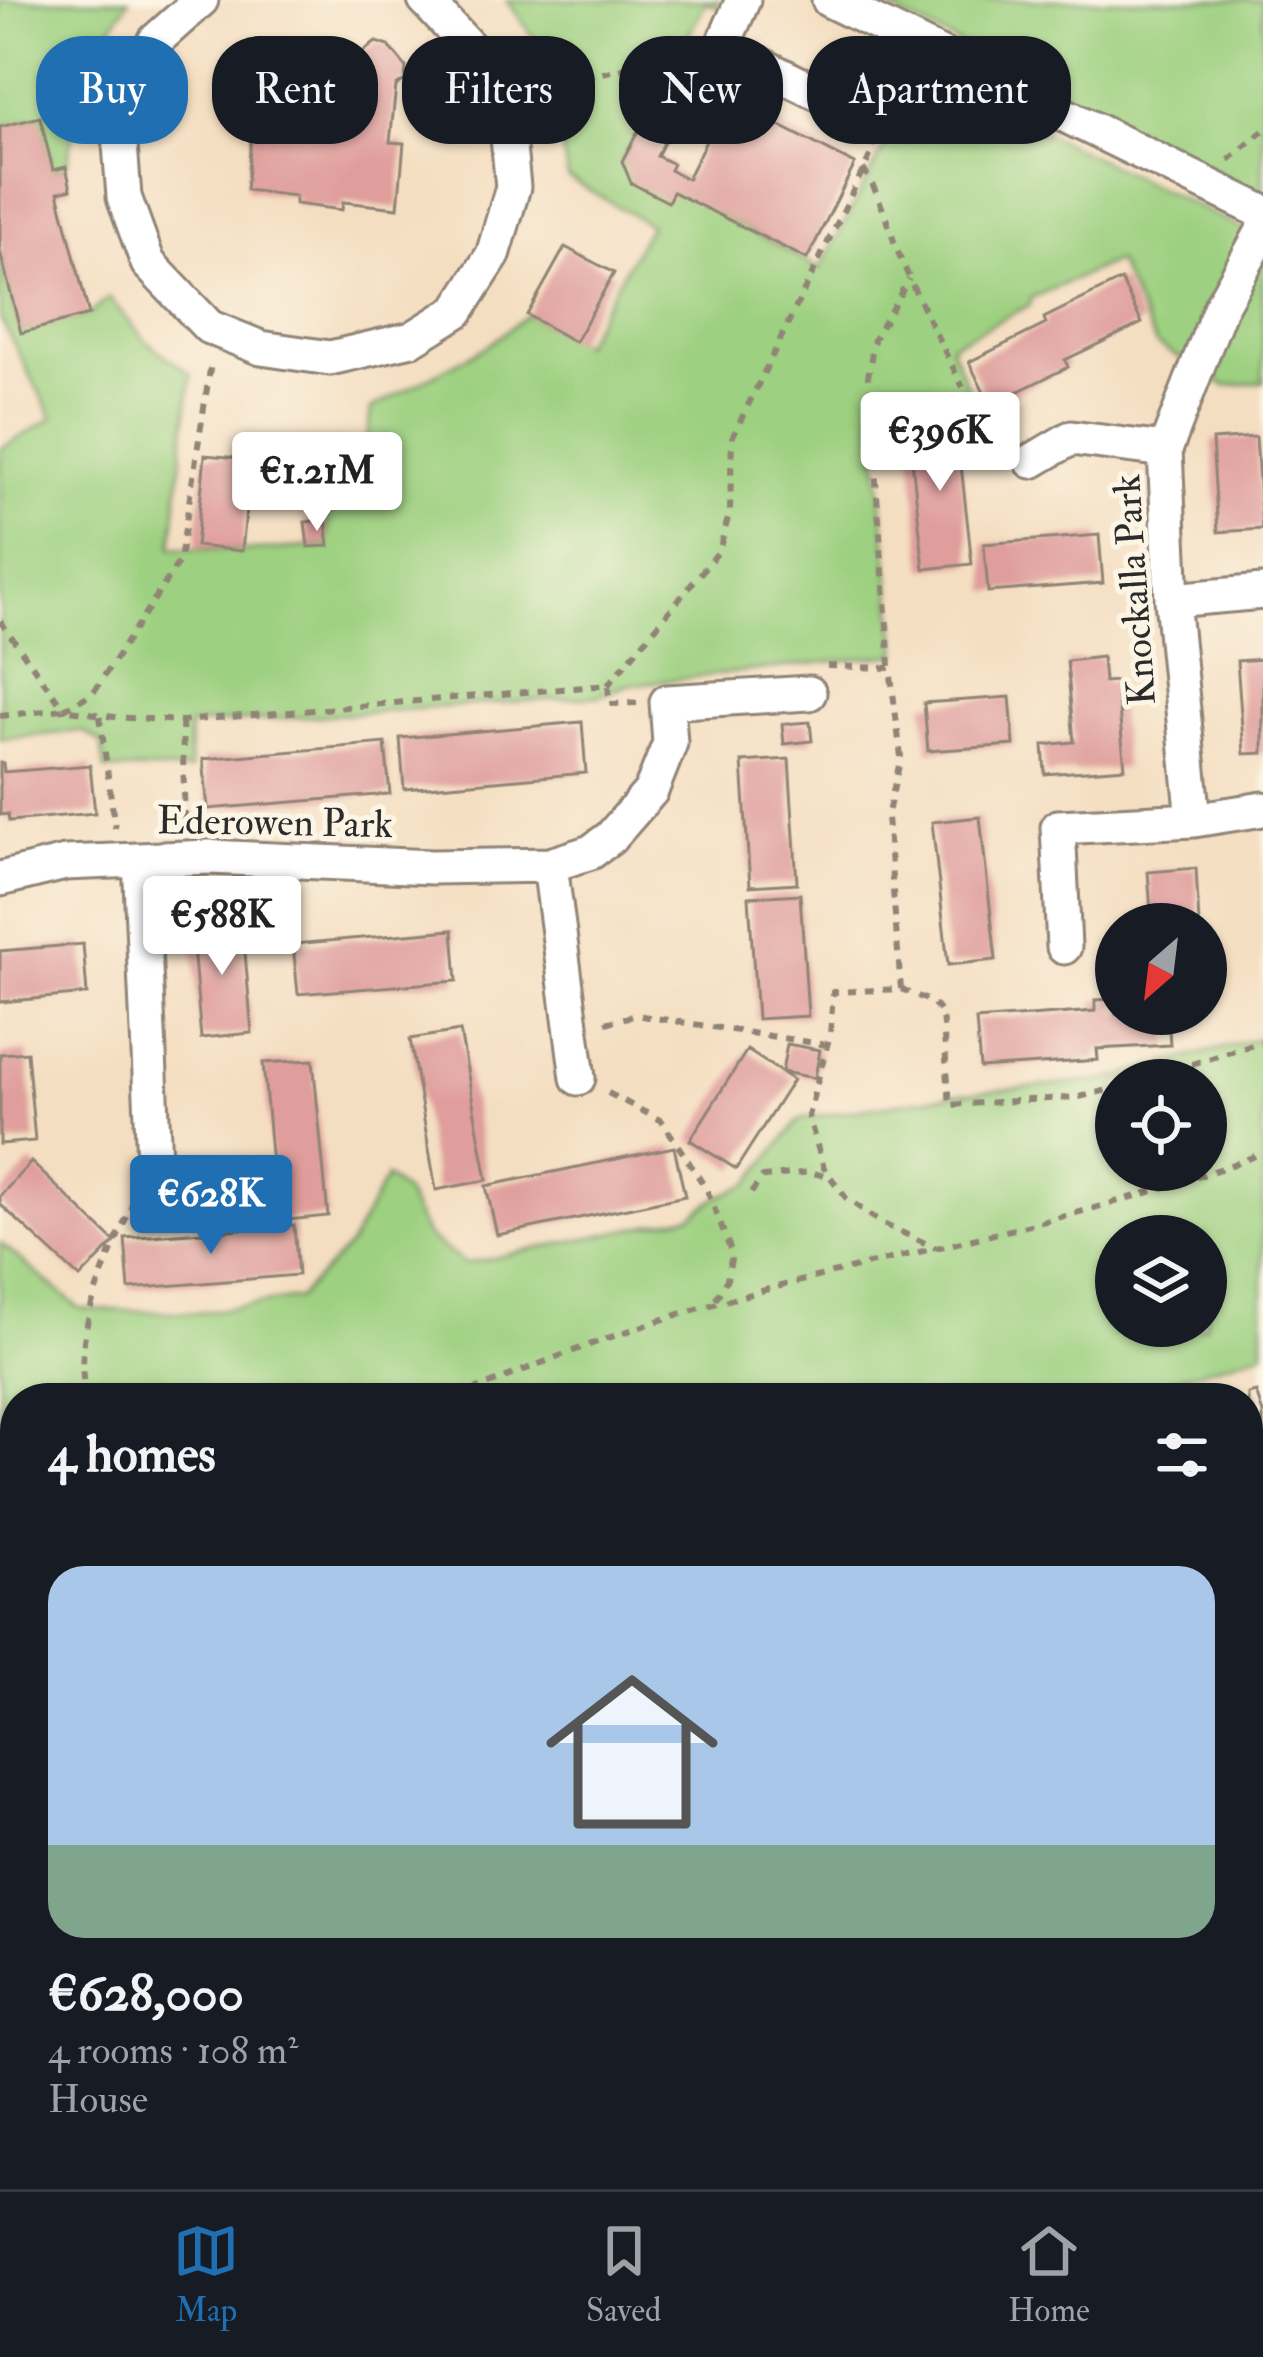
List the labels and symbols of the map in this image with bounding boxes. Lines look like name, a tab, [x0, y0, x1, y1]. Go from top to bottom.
pin: €396K	[856, 392, 1024, 494]
pin: €1.21M	[219, 432, 415, 534]
street label: Knockalla Park	[1102, 472, 1167, 707]
street label: Ederowen Park	[157, 796, 394, 849]
pin: €588K	[138, 876, 306, 978]
north arrow	[1095, 903, 1227, 1035]
pin: €628K	[127, 1155, 295, 1257]

